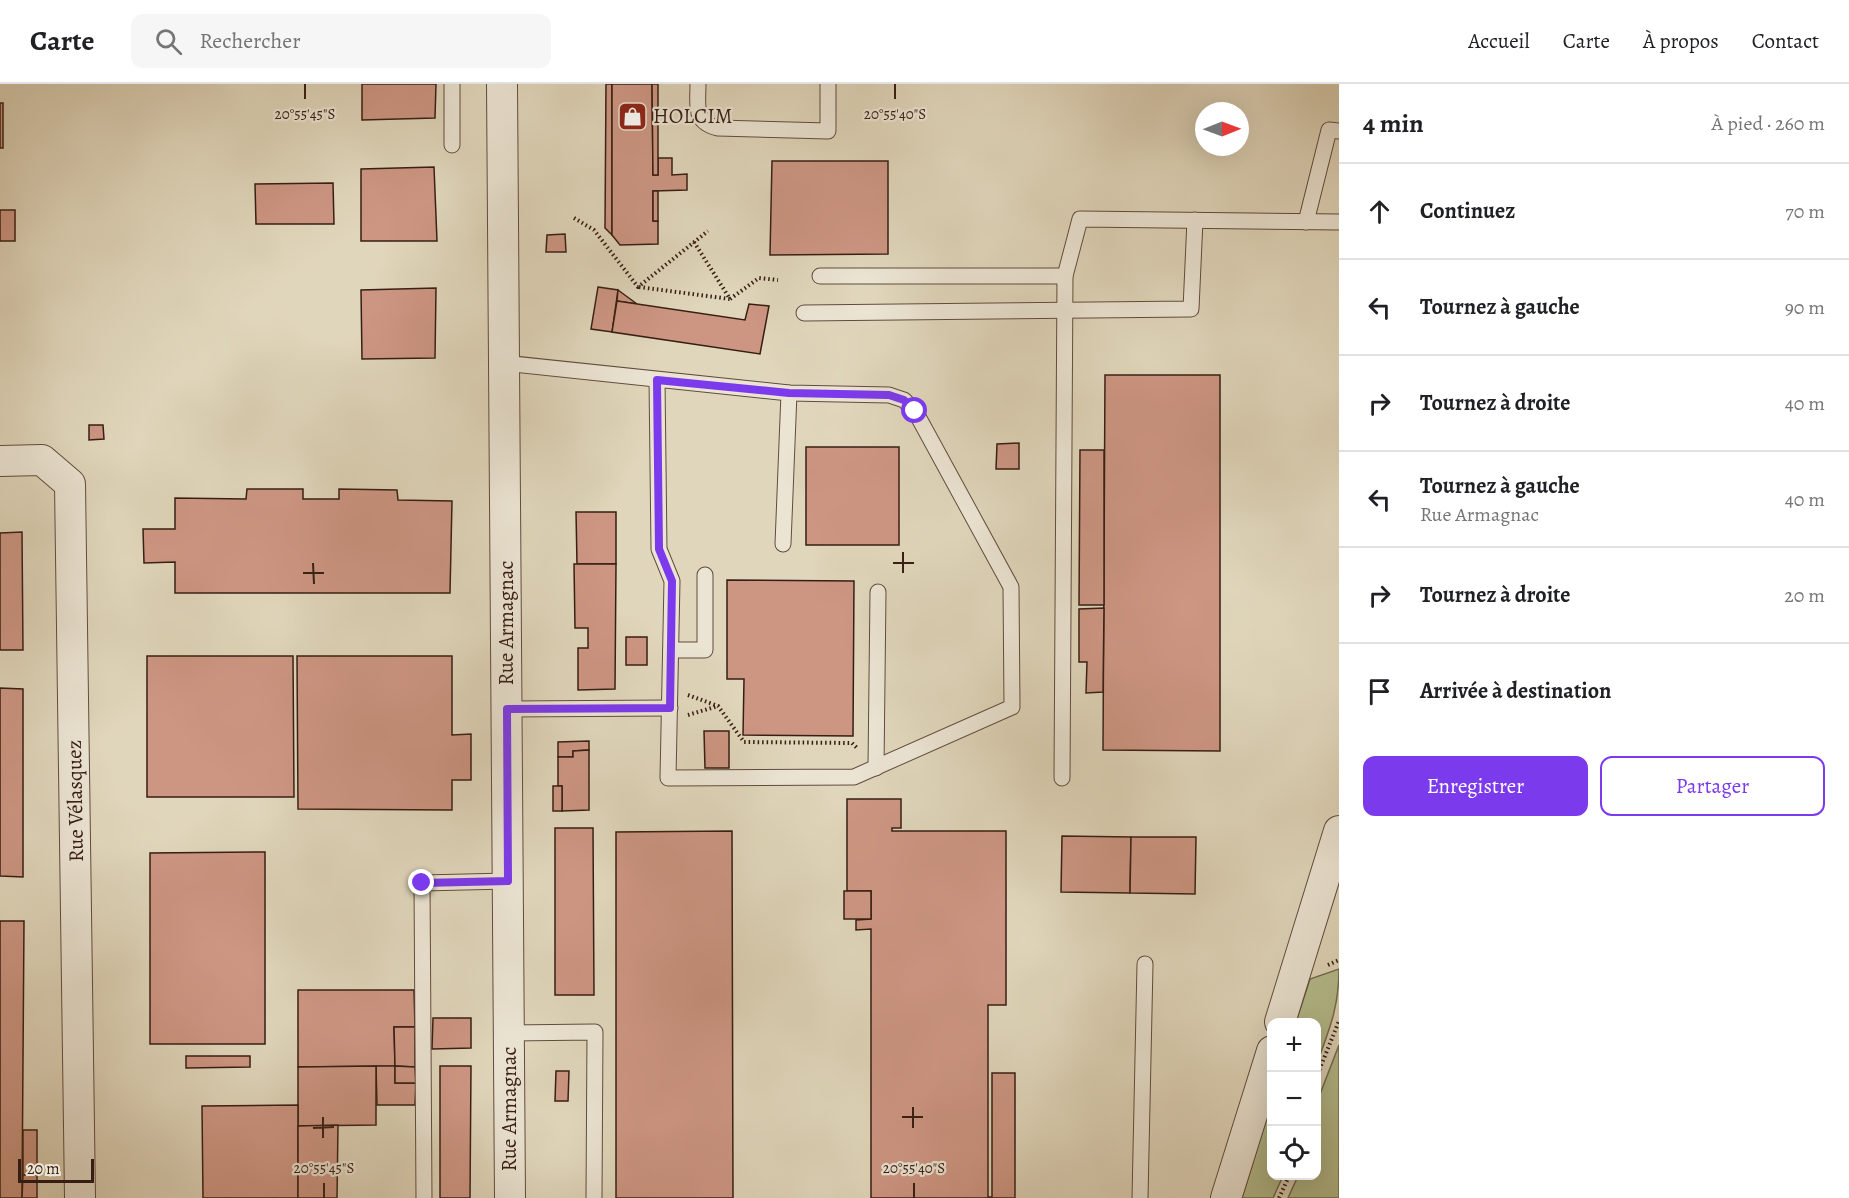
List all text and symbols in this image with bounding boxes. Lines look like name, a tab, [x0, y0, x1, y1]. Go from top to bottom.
search box	[131, 14, 551, 68]
text: Carte	[30, 22, 95, 60]
icon: search	[152, 25, 185, 58]
text: Rechercher	[200, 26, 301, 56]
text: Accueil	[1468, 27, 1530, 55]
text: Carte	[1563, 27, 1610, 55]
text: À propos	[1643, 27, 1719, 55]
text: Contact	[1752, 27, 1819, 55]
shop icon: HOLCIM	[616, 100, 648, 132]
place label: HOLCIM	[653, 102, 733, 130]
north arrow	[1195, 102, 1249, 156]
text: 20°55'45"S	[275, 104, 335, 124]
text: 20°55'40"S	[864, 104, 926, 124]
text: 4 min	[1363, 106, 1424, 141]
text: À pied · 260 m	[1712, 110, 1825, 137]
icon: ahead	[1363, 195, 1396, 228]
text: Continuez	[1420, 196, 1515, 226]
text: 70 m	[1785, 198, 1825, 225]
icon: left	[1363, 291, 1396, 324]
text: Tournez à gauche	[1420, 292, 1580, 322]
text: 90 m	[1785, 294, 1825, 321]
icon: right	[1363, 387, 1396, 420]
text: Tournez à droite	[1420, 388, 1571, 418]
text: 40 m	[1785, 390, 1825, 417]
route start	[901, 397, 927, 423]
text: Tournez à gauche	[1420, 471, 1580, 501]
icon: left	[1363, 483, 1396, 516]
text: 40 m	[1785, 486, 1825, 513]
text: Rue Armagnac	[1420, 501, 1539, 528]
street label: Rue Armagnac	[492, 560, 520, 686]
icon: right	[1363, 579, 1396, 612]
text: Tournez à droite	[1420, 580, 1571, 610]
text: 20 m	[1784, 582, 1825, 609]
icon: arrive	[1363, 675, 1396, 708]
text: Arrivée à destination	[1420, 676, 1611, 706]
street label: Rue Vélasquez	[60, 740, 90, 862]
button: Enregistrer	[1363, 756, 1588, 816]
button: Partager	[1600, 756, 1825, 816]
route end	[408, 869, 434, 895]
map controls	[1267, 1018, 1321, 1180]
button: +	[1267, 1018, 1321, 1072]
street label: Rue Armagnac	[495, 1046, 523, 1172]
button: −	[1267, 1072, 1321, 1126]
button: locate	[1267, 1126, 1321, 1180]
scale bar	[18, 1156, 94, 1184]
text: 20 m	[27, 1158, 60, 1180]
text: 20°55'45"S	[294, 1158, 354, 1178]
text: 20°55'40"S	[883, 1158, 945, 1178]

